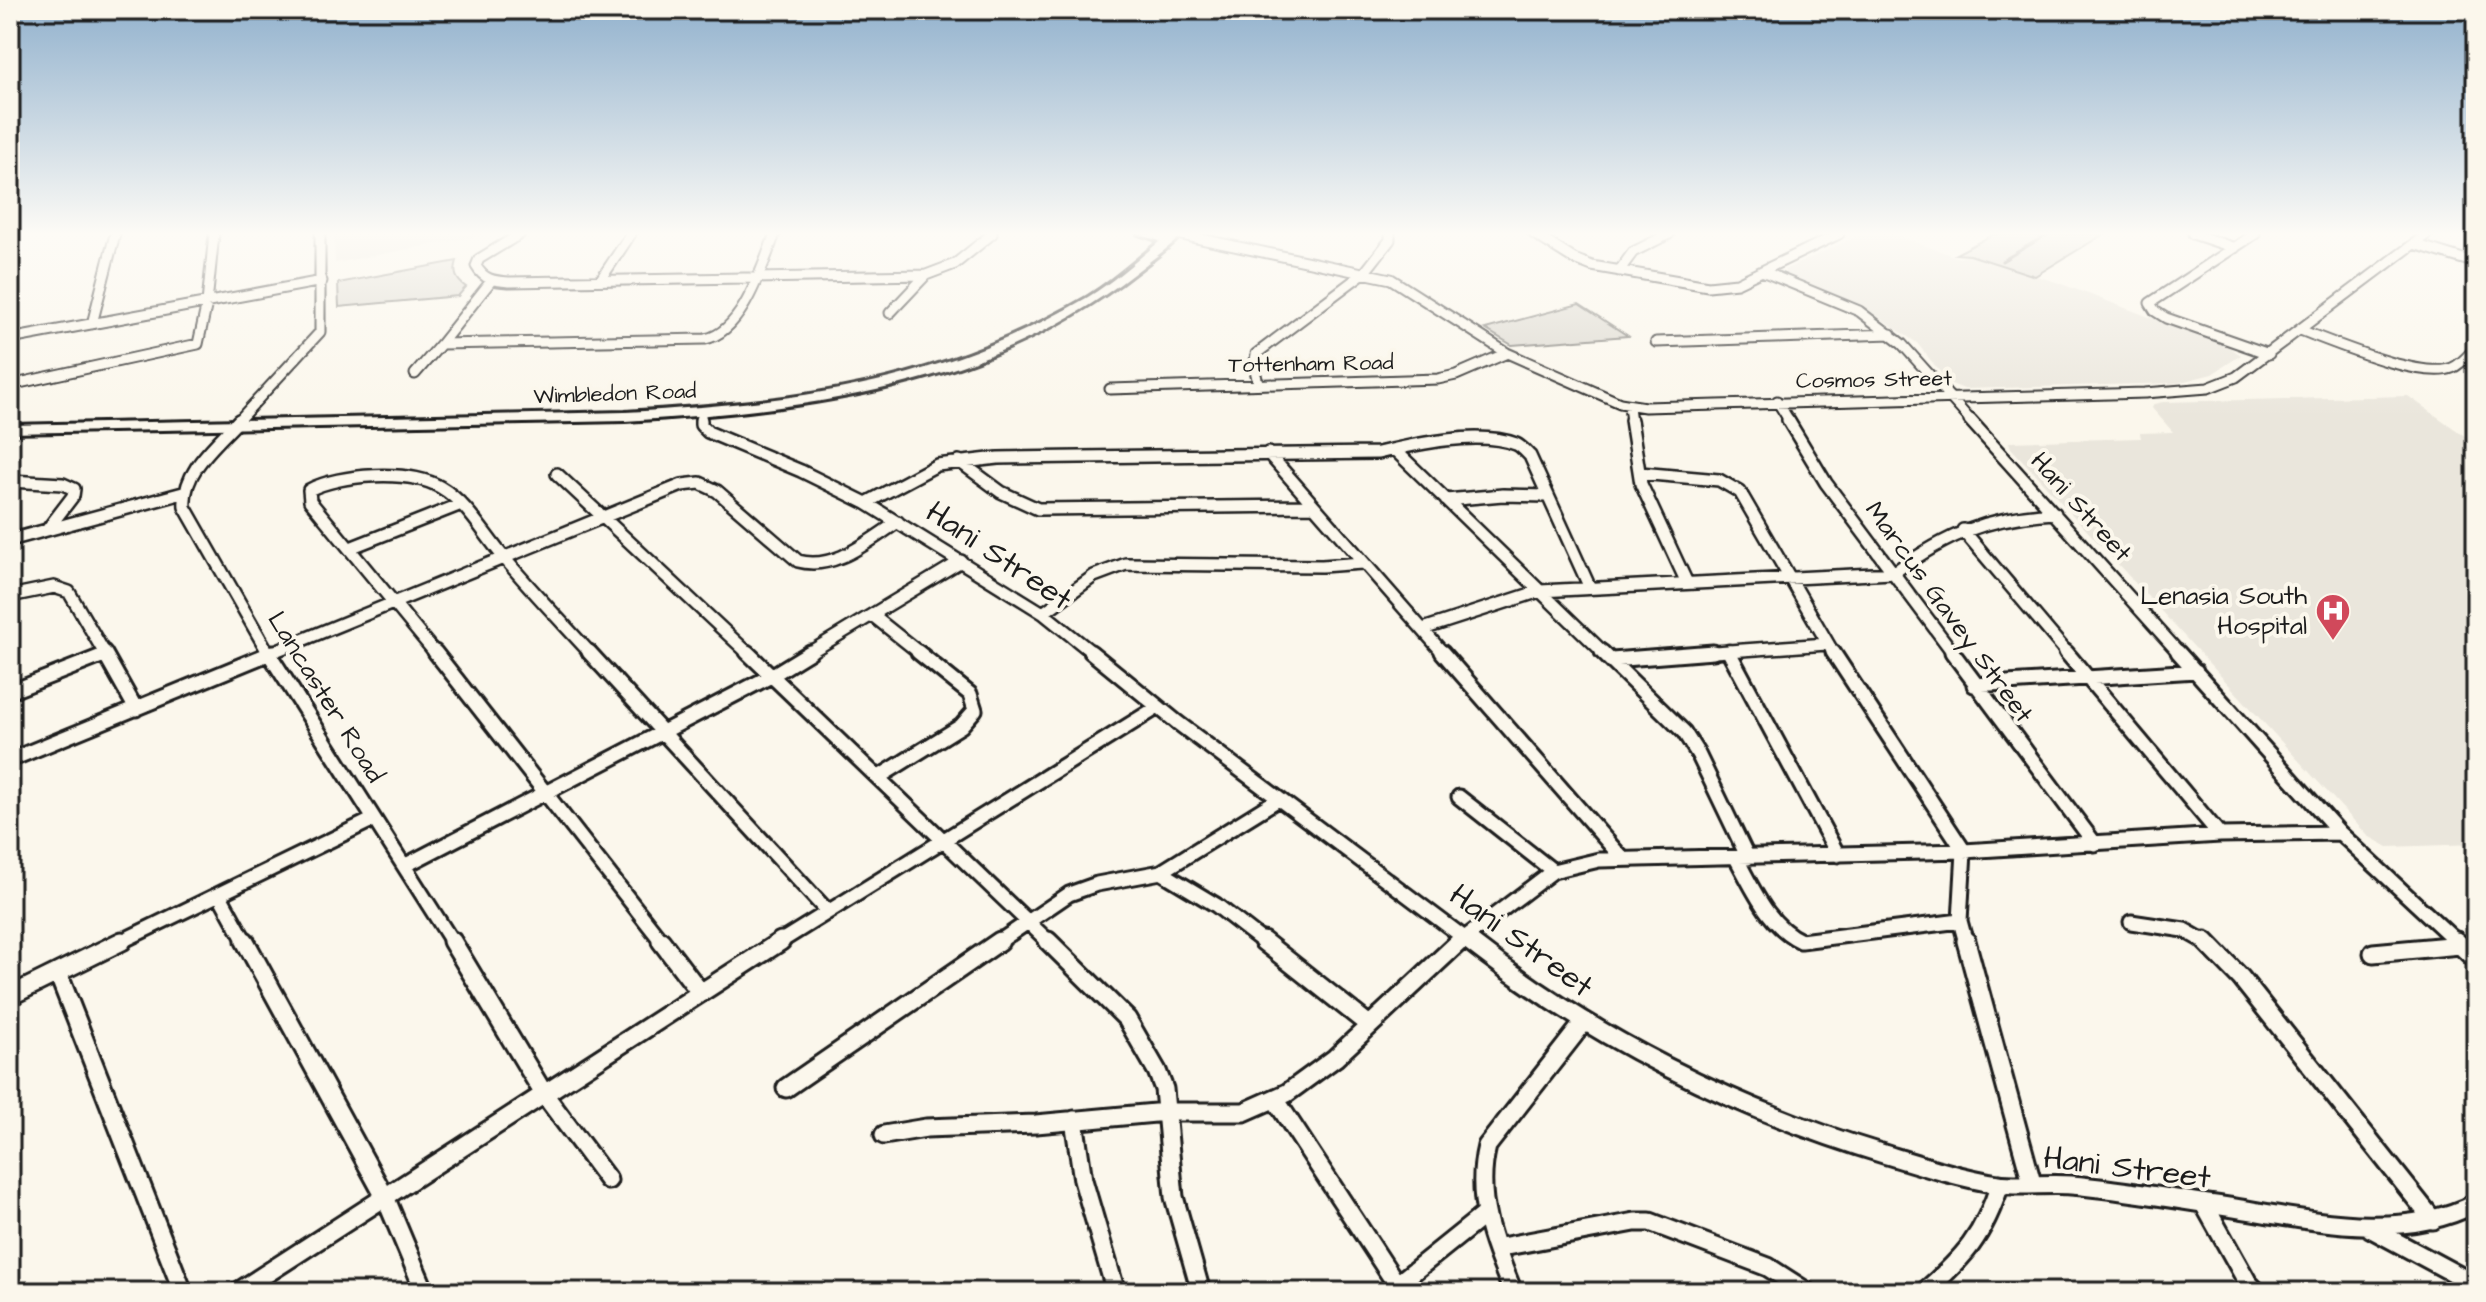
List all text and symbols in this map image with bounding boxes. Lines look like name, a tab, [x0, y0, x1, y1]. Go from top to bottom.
street label: Tottenham Road	[1228, 347, 1394, 381]
street label: Cosmos Street	[1796, 363, 1952, 397]
street label: Wimbledon Road	[533, 376, 697, 412]
street label: Hani Street	[2022, 444, 2140, 570]
street label: Hani Street	[917, 490, 1081, 622]
street label: Marcus Gavey Street	[1855, 494, 2042, 732]
place label: Lenasia South Hospital	[2140, 578, 2307, 644]
hospital icon: Lenasia South Hospital	[2314, 592, 2352, 642]
street label: Lancaster Road	[259, 604, 393, 790]
street label: Hani Street	[1440, 873, 1602, 1009]
street label: Hani Street	[2041, 1135, 2213, 1201]

